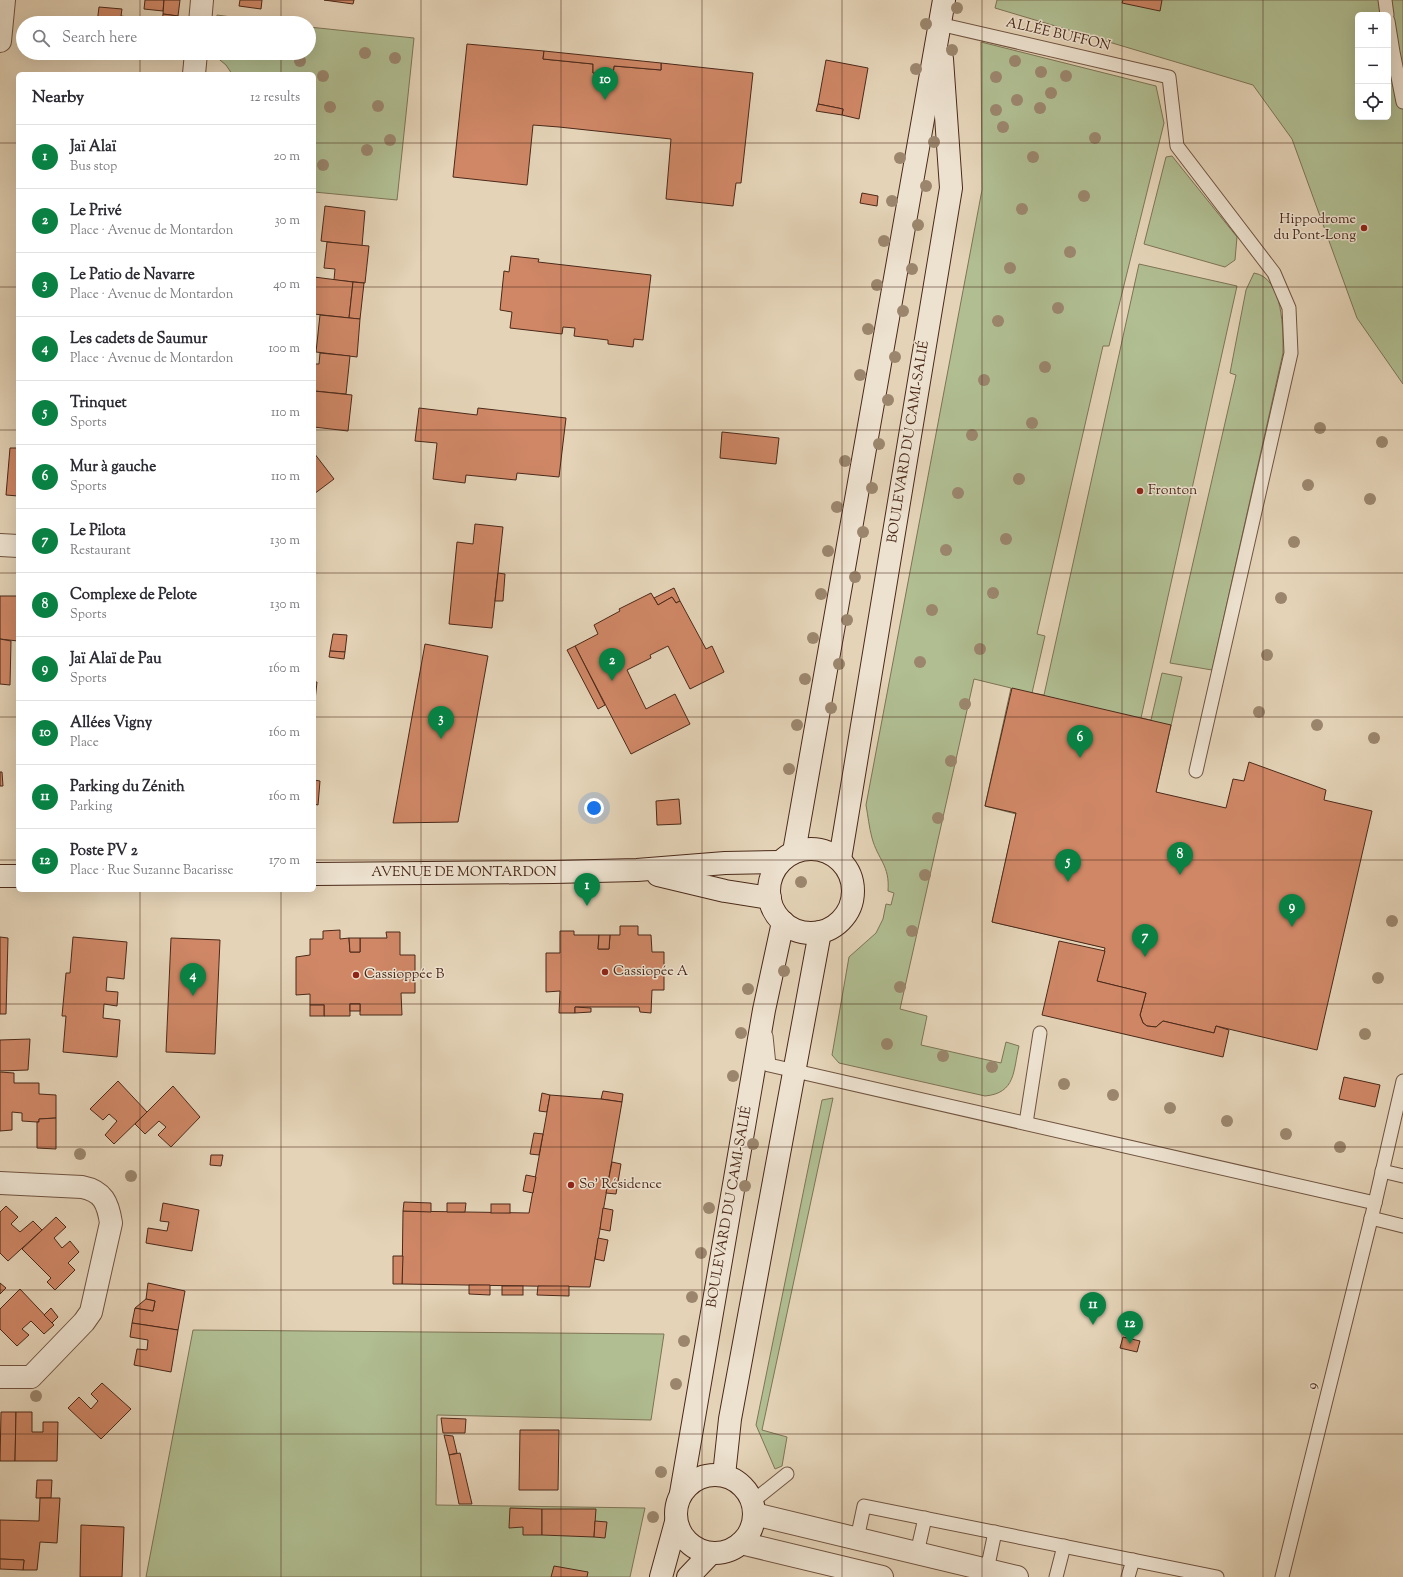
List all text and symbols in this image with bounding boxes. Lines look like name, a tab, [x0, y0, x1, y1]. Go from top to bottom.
map controls	[1355, 12, 1391, 120]
button: +	[1355, 12, 1391, 48]
street label: ALLÉE BUFFON	[1004, 13, 1112, 57]
search box	[16, 16, 316, 60]
icon: search	[30, 27, 52, 49]
text: Search here	[62, 28, 137, 49]
button: −	[1355, 48, 1391, 84]
pin: 10	[592, 67, 618, 100]
button: locate	[1355, 84, 1391, 120]
text: Nearby	[32, 86, 84, 110]
text: 12 results	[250, 89, 300, 107]
text: Jaï Alaï	[70, 137, 116, 158]
text: 1	[43, 148, 47, 166]
text: 20 m	[274, 148, 300, 166]
text: Bus stop	[70, 158, 117, 176]
text: Le Privé	[70, 201, 122, 222]
place label: Hippodrome du Pont-Long	[1273, 210, 1356, 246]
text: 2	[42, 212, 48, 230]
text: 30 m	[274, 212, 300, 230]
text: Place · Avenue de Montardon	[70, 222, 233, 240]
marker: Hippodrome du Pont-Long	[1359, 223, 1369, 233]
text: Le Patio de Navarre	[70, 265, 195, 286]
text: 3	[42, 276, 48, 294]
text: 40 m	[273, 276, 300, 294]
text: Place · Avenue de Montardon	[70, 286, 233, 304]
text: Les cadets de Saumur	[70, 329, 207, 350]
street label: BOULEVARD DU CAMI-SALIÉ	[883, 339, 935, 545]
text: 4	[42, 340, 48, 358]
text: 100 m	[268, 340, 300, 358]
text: Place · Avenue de Montardon	[70, 350, 233, 368]
text: Trinquet	[70, 393, 127, 414]
text: 5	[43, 404, 47, 422]
text: 110 m	[271, 404, 300, 422]
text: Sports	[70, 414, 107, 432]
text: Mur à gauche	[70, 457, 156, 478]
text: 6	[42, 468, 48, 486]
text: 110 m	[271, 468, 300, 486]
text: Sports	[70, 478, 107, 496]
place label: Fronton	[1148, 481, 1197, 501]
marker: Fronton	[1135, 486, 1145, 496]
text: Le Pilota	[70, 521, 126, 542]
text: 7	[42, 532, 48, 550]
text: 130 m	[270, 532, 300, 550]
text: Restaurant	[70, 542, 131, 560]
text: Complexe de Pelote	[70, 585, 197, 606]
text: 8	[42, 596, 48, 614]
text: 130 m	[270, 596, 300, 614]
text: Sports	[70, 606, 107, 624]
pin: 2	[599, 648, 625, 681]
text: Jaï Alaï de Pau	[70, 649, 162, 670]
text: 9	[42, 660, 48, 678]
text: 160 m	[269, 660, 300, 678]
text: Sports	[70, 670, 107, 688]
pin: 3	[428, 706, 454, 739]
text: Allées Vigny	[70, 713, 152, 734]
text: 10	[39, 724, 51, 742]
text: 160 m	[269, 724, 300, 742]
pin: 6	[1067, 725, 1093, 758]
text: Place	[70, 734, 99, 752]
text: Parking du Zénith	[70, 777, 185, 798]
text: 11	[41, 788, 49, 806]
text: 160 m	[269, 788, 300, 806]
text: Parking	[70, 798, 112, 816]
your location	[584, 798, 604, 818]
text: Poste PV 2	[70, 841, 138, 862]
pin: 8	[1167, 842, 1193, 875]
pin: 5	[1055, 849, 1081, 882]
text: 12	[40, 852, 50, 870]
text: 170 m	[269, 852, 300, 870]
text: Place · Rue Suzanne Bacarisse	[70, 862, 234, 880]
street label: AVENUE DE MONTARDON	[371, 863, 557, 883]
pin: 1	[574, 873, 600, 906]
pin: 9	[1279, 894, 1305, 927]
pin: 7	[1132, 924, 1158, 957]
place label: Cassiopée A	[613, 962, 689, 982]
pin: 4	[180, 963, 206, 996]
place label: Cassioppée B	[364, 965, 444, 985]
marker: Cassiopée A	[600, 967, 610, 977]
marker: Cassioppée B	[351, 970, 361, 980]
street label: BOULEVARD DU CAMI-SALIÉ	[702, 1104, 758, 1309]
place label: So' Résidence	[579, 1175, 662, 1195]
marker: So' Résidence	[566, 1180, 576, 1190]
pin: 11	[1080, 1292, 1106, 1325]
pin: 12	[1117, 1311, 1143, 1344]
street label: 9	[1302, 1380, 1324, 1392]

